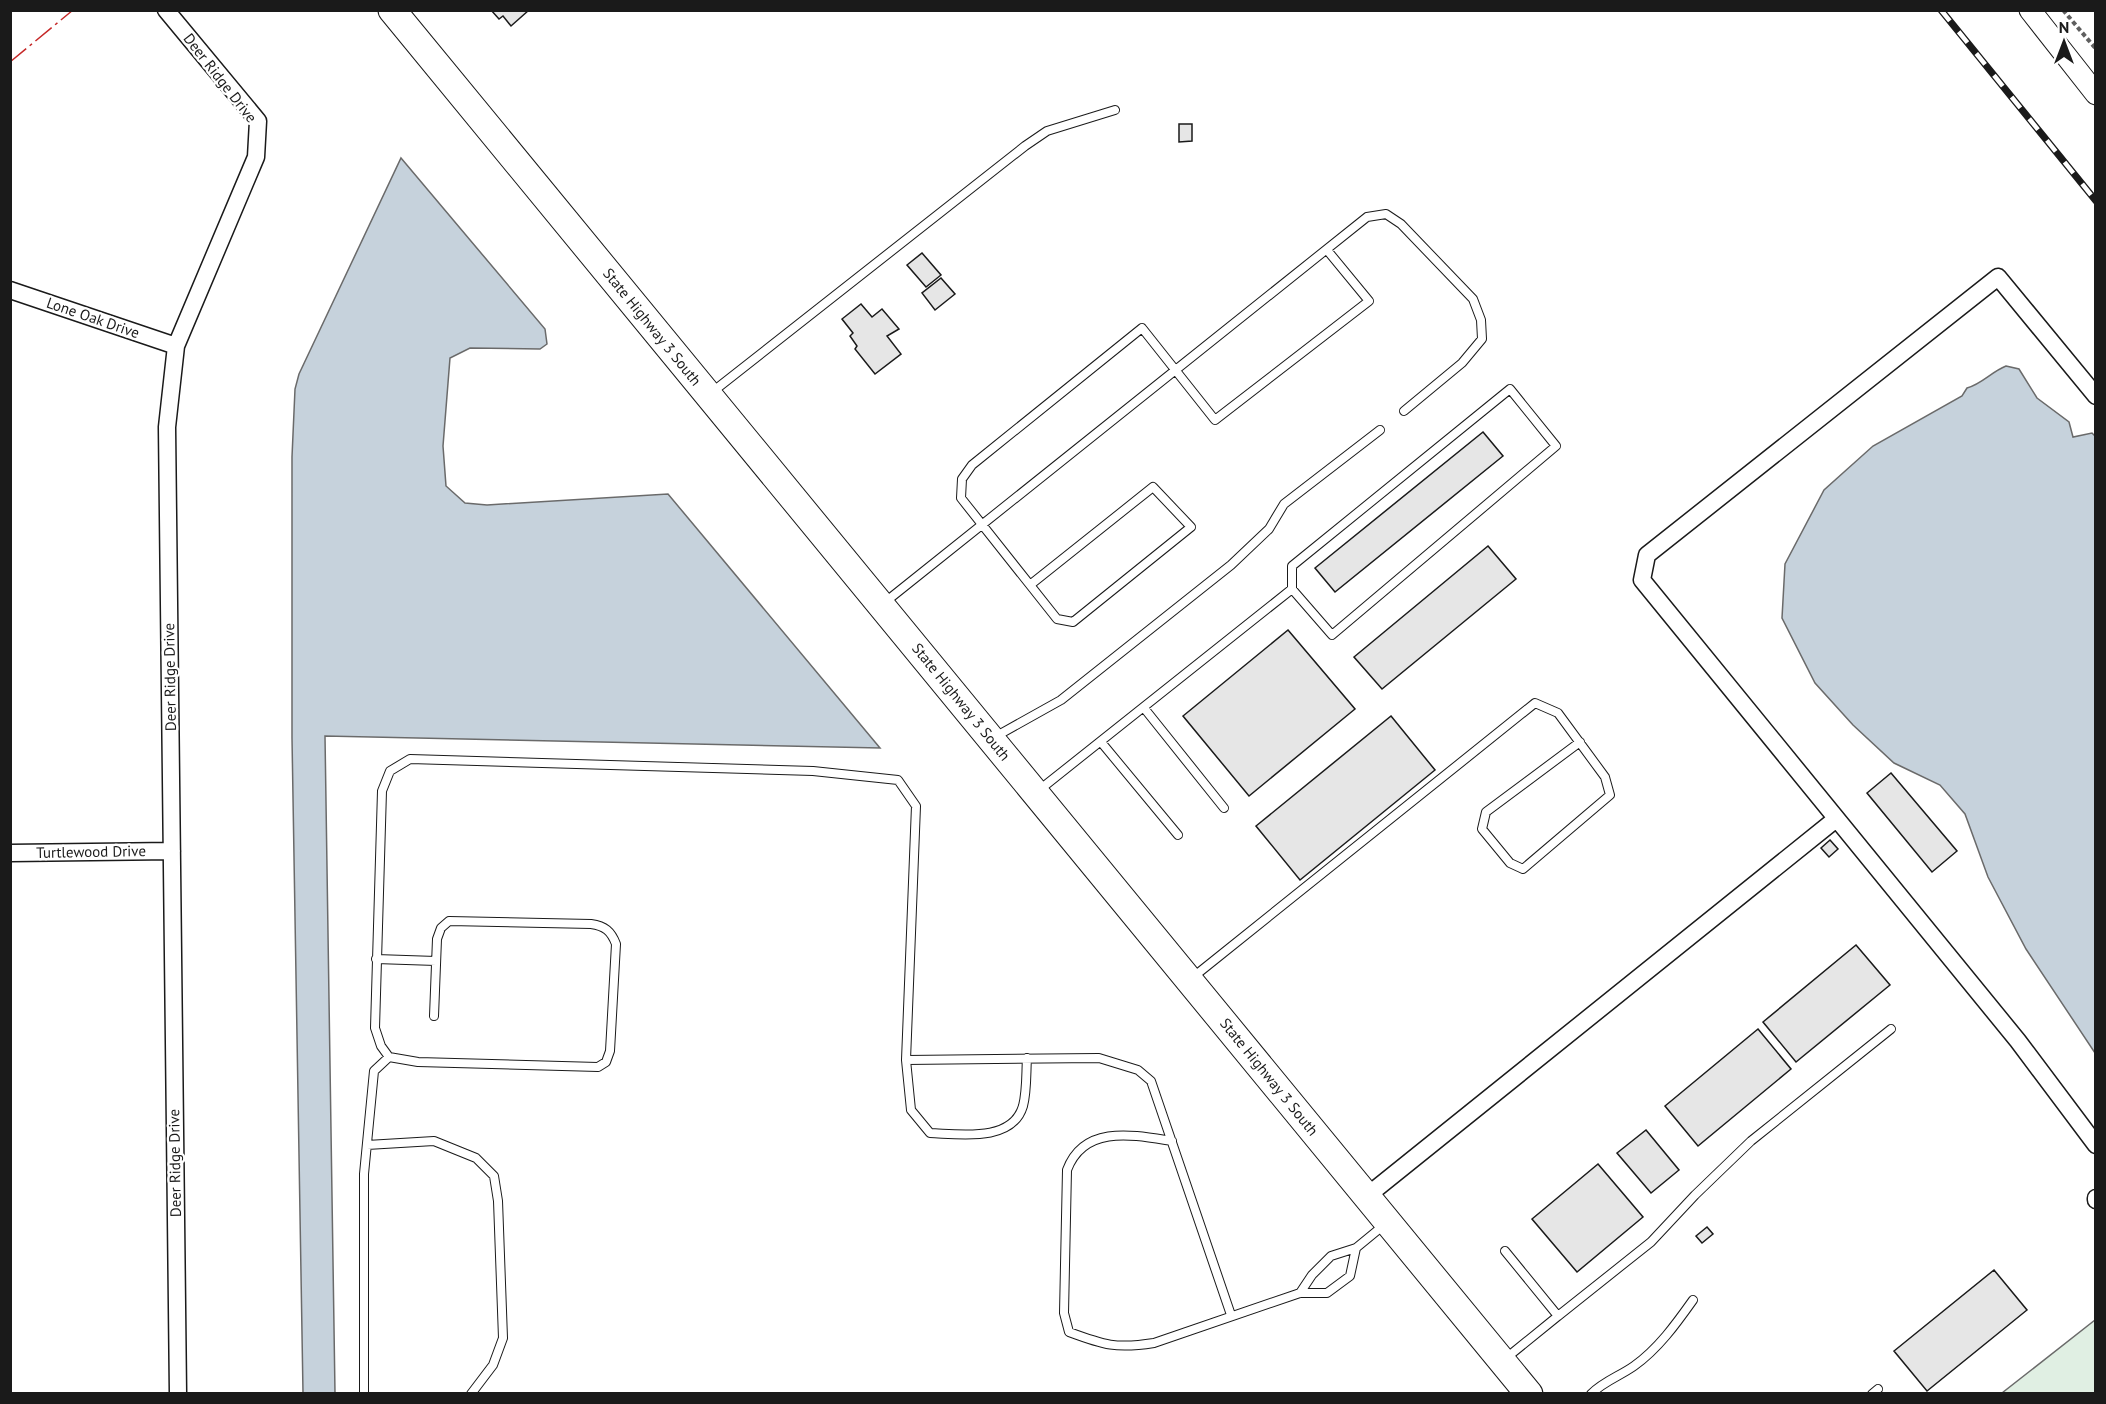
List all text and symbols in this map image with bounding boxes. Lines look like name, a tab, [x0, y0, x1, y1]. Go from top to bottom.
north arrow	[2034, 12, 2094, 72]
text: N	[2059, 17, 2069, 37]
street label: Deer Ridge Drive	[180, 29, 261, 126]
street label: State Highway 3 South	[599, 264, 706, 389]
street label: Lone Oak Drive	[44, 293, 142, 342]
street label: Deer Ridge Drive	[159, 623, 180, 731]
street label: State Highway 3 South	[908, 639, 1015, 764]
street label: Turtlewood Drive	[36, 841, 146, 862]
street label: State Highway 3 South	[1216, 1014, 1323, 1139]
street label: Deer Ridge Drive	[164, 1109, 185, 1217]

